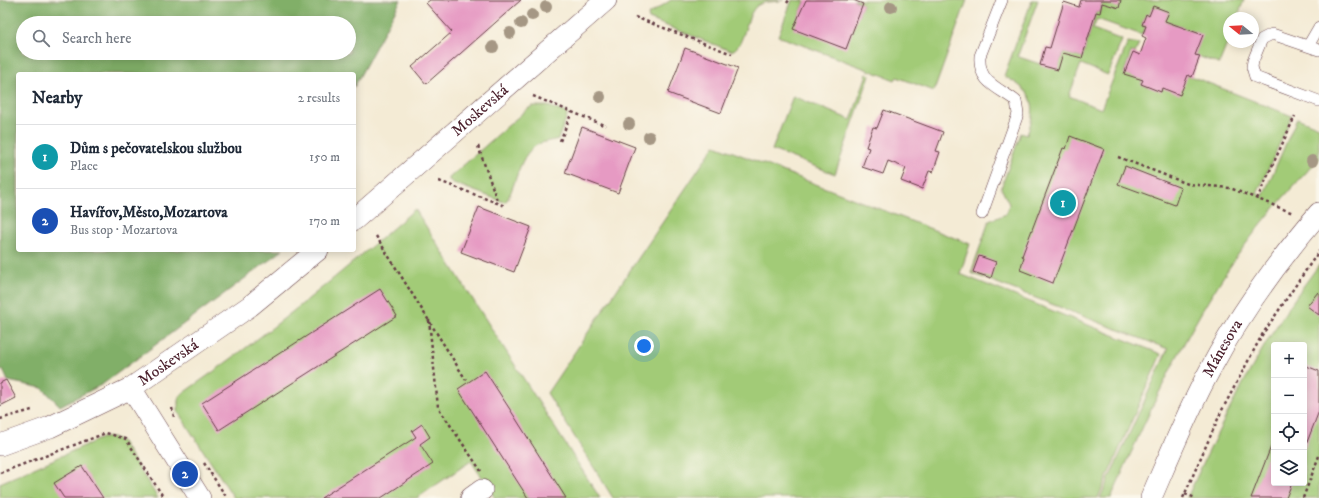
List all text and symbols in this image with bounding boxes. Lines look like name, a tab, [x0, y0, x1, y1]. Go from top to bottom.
north arrow	[1223, 12, 1259, 48]
search box	[16, 16, 356, 60]
icon: search	[30, 27, 52, 49]
text: Search here	[62, 29, 131, 48]
street label: Moskevská	[447, 80, 513, 140]
text: Nearby	[32, 87, 82, 109]
text: 2 results	[298, 90, 340, 106]
text: Dům s pečovatelskou službou	[70, 139, 242, 158]
text: 1	[43, 149, 47, 165]
text: 150 m	[309, 149, 340, 165]
text: Place	[70, 158, 98, 174]
pin: 1	[1050, 188, 1076, 218]
text: Havířov,Město,Mozartova	[70, 203, 228, 222]
text: 2	[42, 213, 48, 229]
text: 170 m	[309, 213, 340, 229]
text: Bus stop · Mozartova	[70, 222, 177, 238]
street label: Mánesova	[1198, 315, 1247, 381]
street label: Moskevská	[134, 335, 202, 390]
your location	[634, 336, 654, 356]
map controls	[1271, 342, 1307, 486]
button: +	[1271, 342, 1307, 378]
button: −	[1271, 378, 1307, 414]
button: locate	[1271, 414, 1307, 450]
button: layers	[1271, 450, 1307, 486]
pin: 2	[172, 459, 198, 489]

